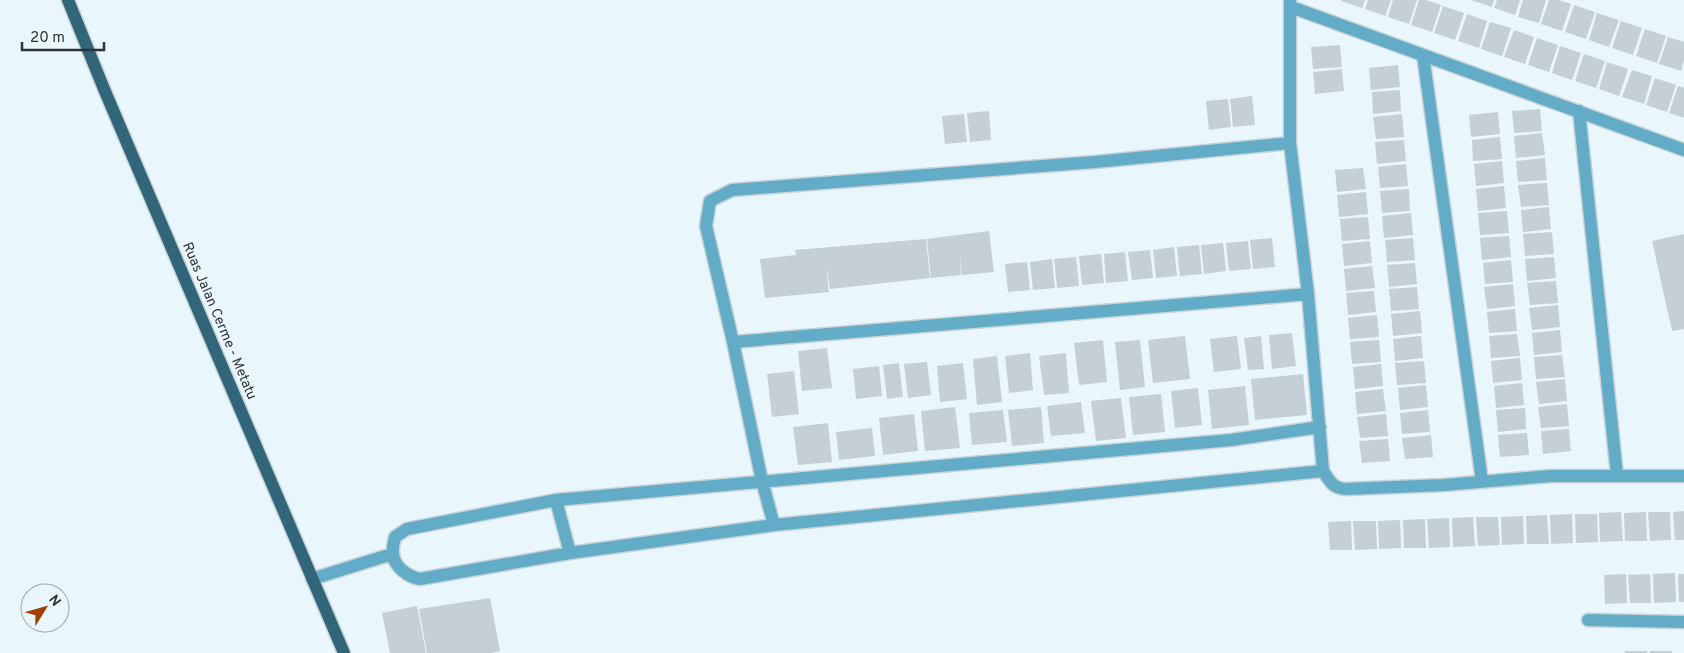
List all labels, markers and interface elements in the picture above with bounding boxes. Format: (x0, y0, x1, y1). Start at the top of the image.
scale bar (22, 20, 105, 52)
text: 20 m (30, 29, 65, 48)
street label: Ruas Jalan Cerme - Metatu (178, 240, 260, 402)
north arrow (20, 583, 70, 633)
text: N (44, 592, 64, 610)

